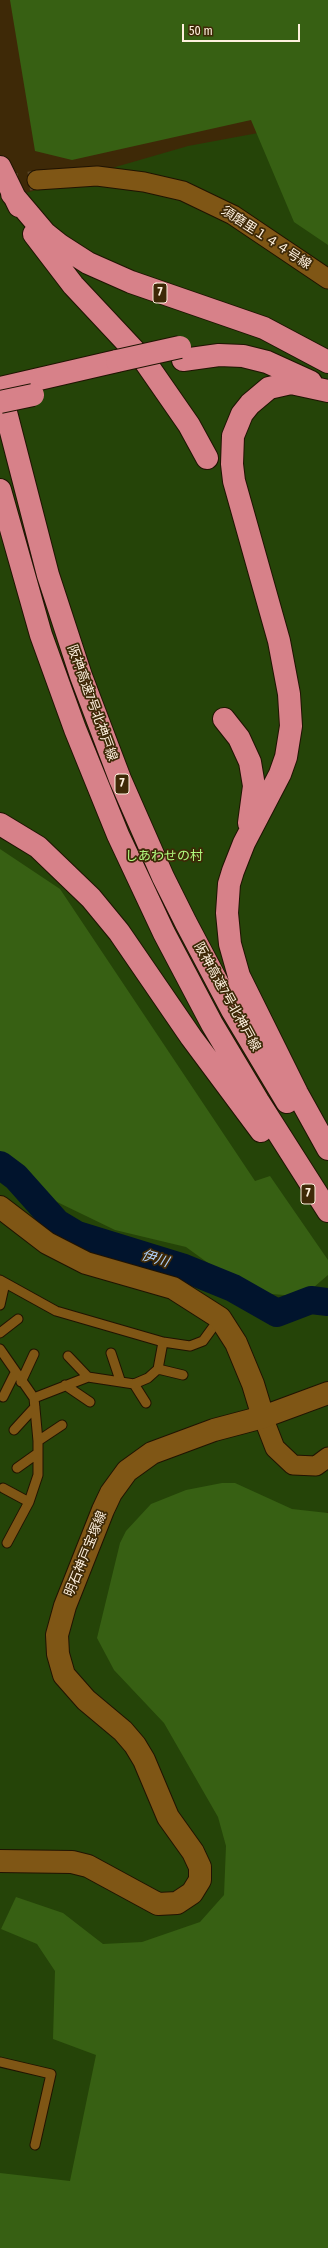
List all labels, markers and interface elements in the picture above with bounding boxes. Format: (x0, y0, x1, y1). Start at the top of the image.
scale bar (184, 16, 302, 42)
text: 50 m (189, 24, 213, 38)
street label: 須磨里１４４号線 (218, 203, 314, 273)
road number: 7 (153, 283, 167, 303)
street label: 阪神高速7号北神戸線 (64, 643, 120, 763)
road number: 7 (115, 774, 129, 794)
park label: しあわせの村 (125, 848, 203, 864)
street label: 阪神高速7号北神戸線 (191, 940, 263, 1054)
road number: 7 (301, 1184, 315, 1204)
water label: 伊川 (139, 1247, 171, 1271)
street label: 明石神戸宝塚線 (62, 1509, 110, 1599)

